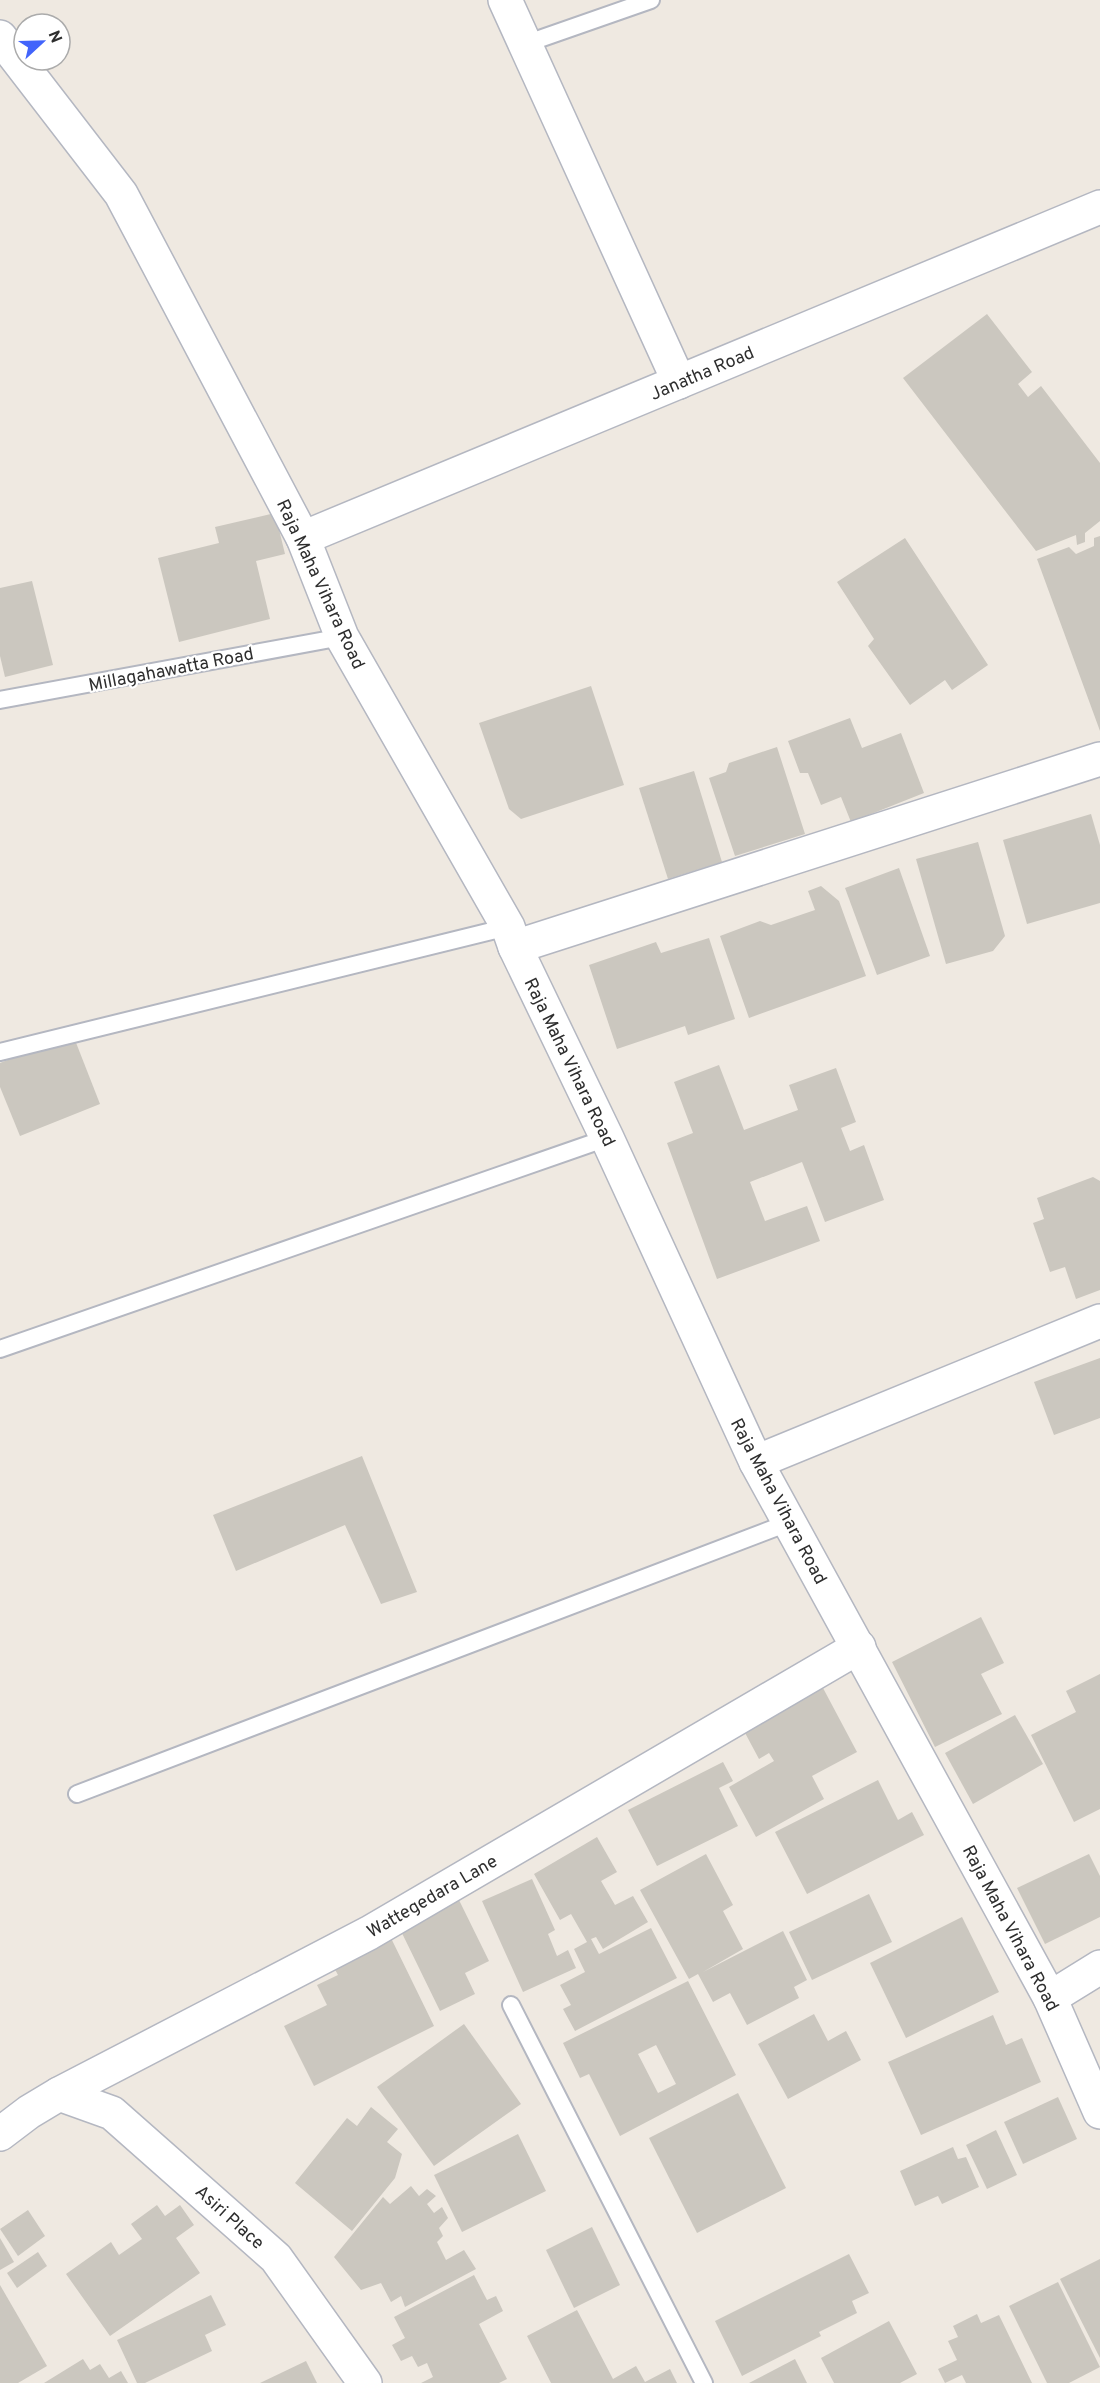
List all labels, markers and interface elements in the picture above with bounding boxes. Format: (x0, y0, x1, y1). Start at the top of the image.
north arrow (12, 12, 72, 72)
text: N (43, 28, 65, 46)
street label: Janatha Road (647, 342, 758, 407)
street label: Raja Maha Vihara Road (270, 496, 369, 673)
street label: Millagahawatta Road (87, 643, 256, 698)
street label: Raja Maha Vihara Road (518, 975, 620, 1151)
street label: Raja Maha Vihara Road (724, 1415, 831, 1589)
street label: Raja Maha Vihara Road (956, 1842, 1063, 2016)
street label: Wattegedara Lane (363, 1851, 502, 1944)
street label: Asiri Place (190, 2181, 268, 2255)

